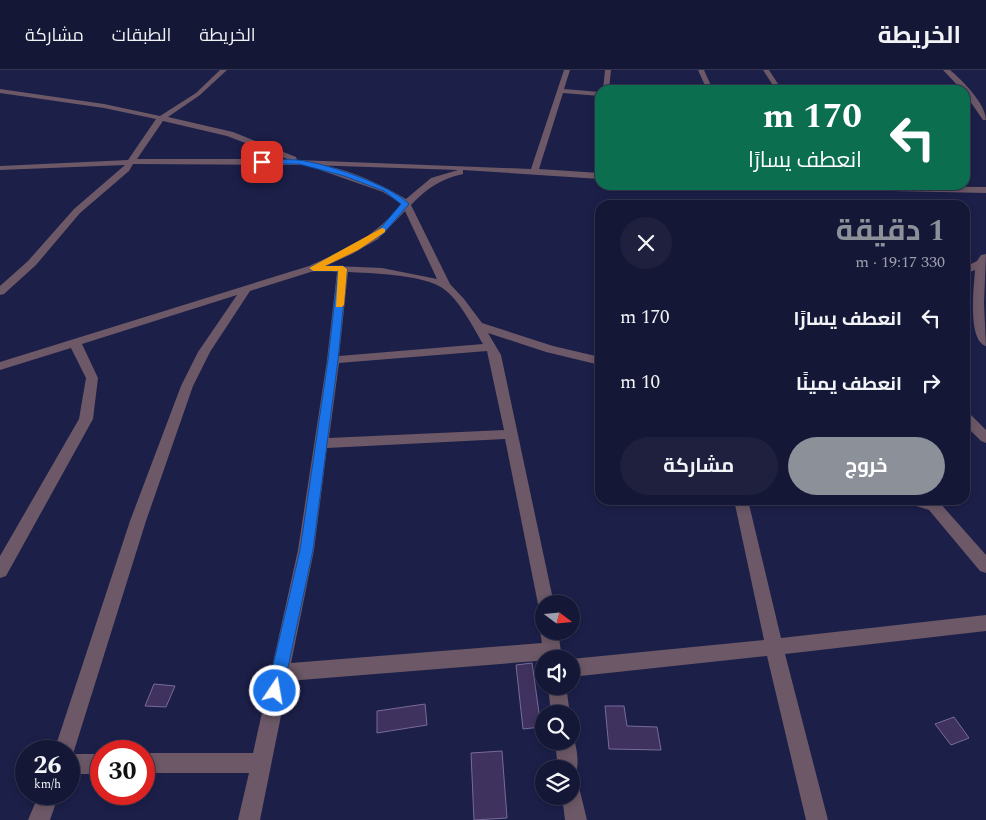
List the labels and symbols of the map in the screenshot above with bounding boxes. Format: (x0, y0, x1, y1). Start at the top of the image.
pin (241, 141, 283, 183)
north arrow (535, 595, 580, 640)
position arrow (248, 664, 300, 716)
speed limit sign: 30 (90, 740, 155, 805)

